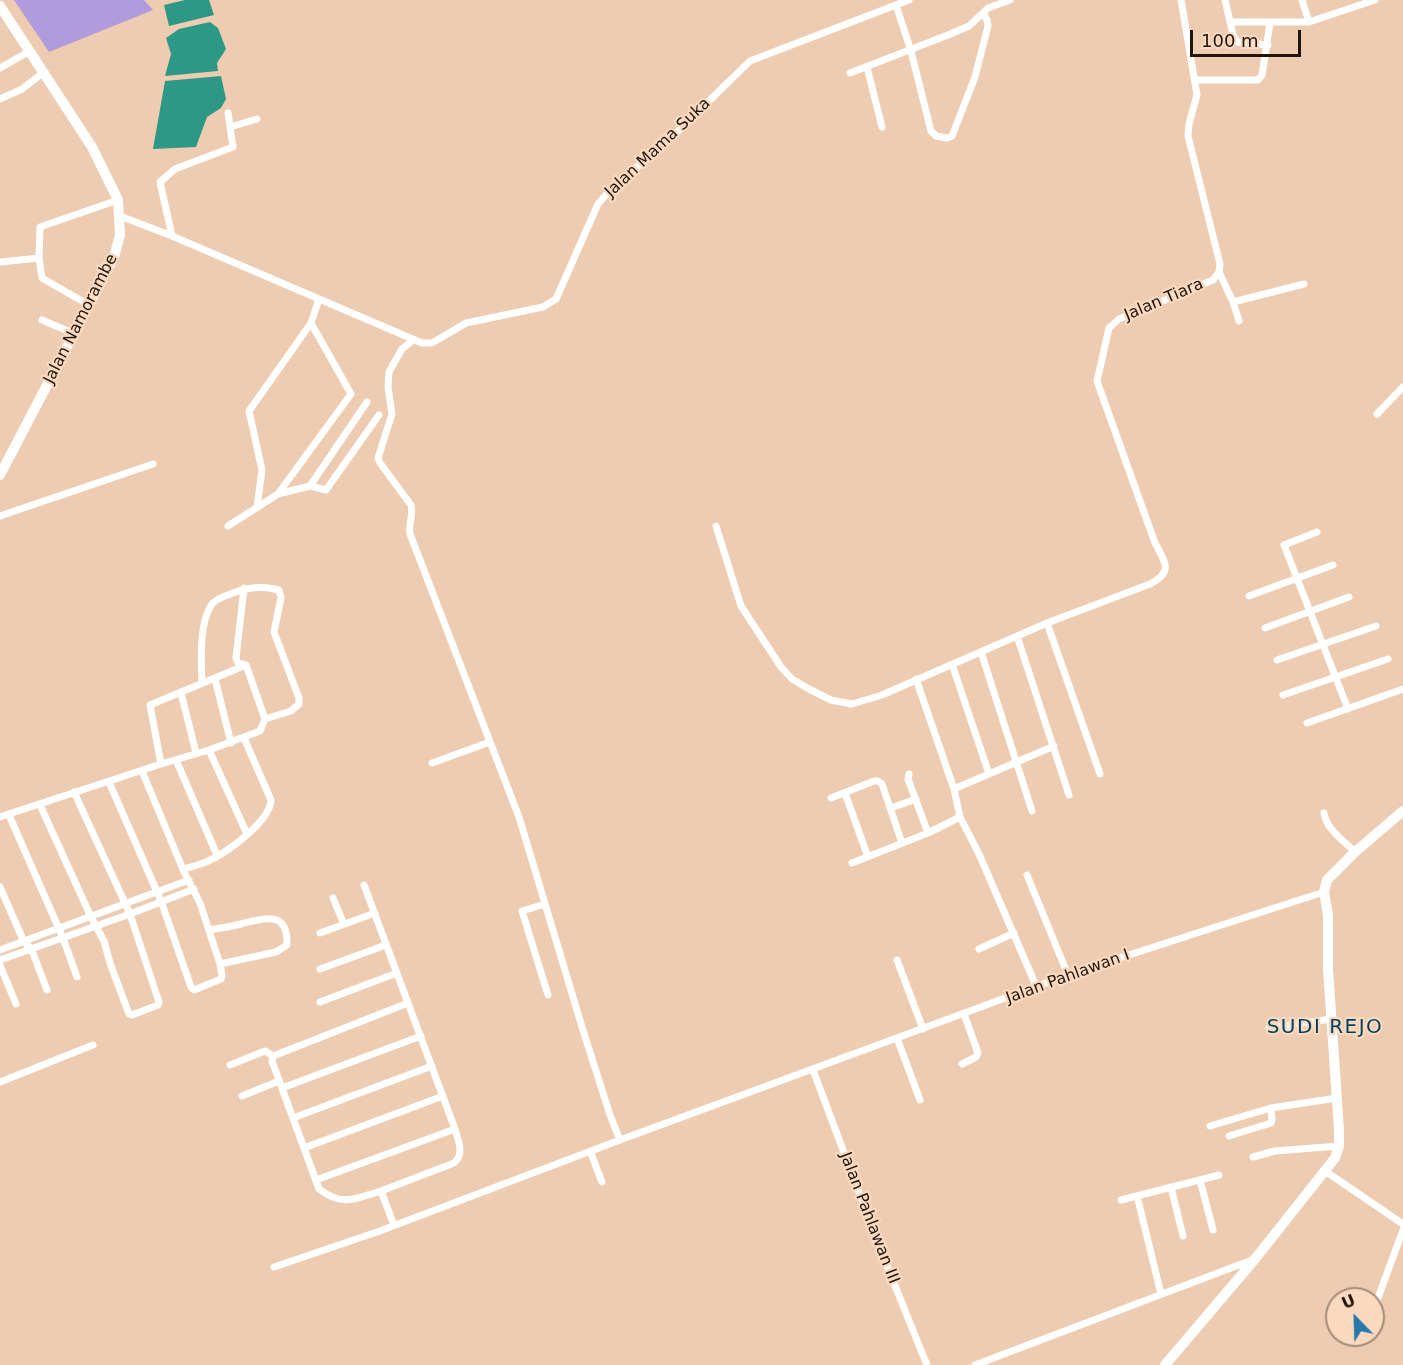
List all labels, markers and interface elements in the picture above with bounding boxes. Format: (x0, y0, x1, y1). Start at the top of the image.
scale bar (1193, 18, 1304, 56)
text: 100 m (1201, 30, 1259, 51)
street label: Jalan Mama Suka (601, 94, 715, 202)
street label: Jalan Namorambe (40, 251, 122, 387)
street label: Jalan Tiara (1122, 275, 1206, 325)
street label: Jalan Pahlawan I (1004, 946, 1132, 1008)
district label: SUDI REJO (1267, 1016, 1383, 1040)
street label: Jalan Pahlawan III (835, 1149, 903, 1287)
north arrow (1325, 1287, 1385, 1347)
text: U (1339, 1291, 1358, 1313)

